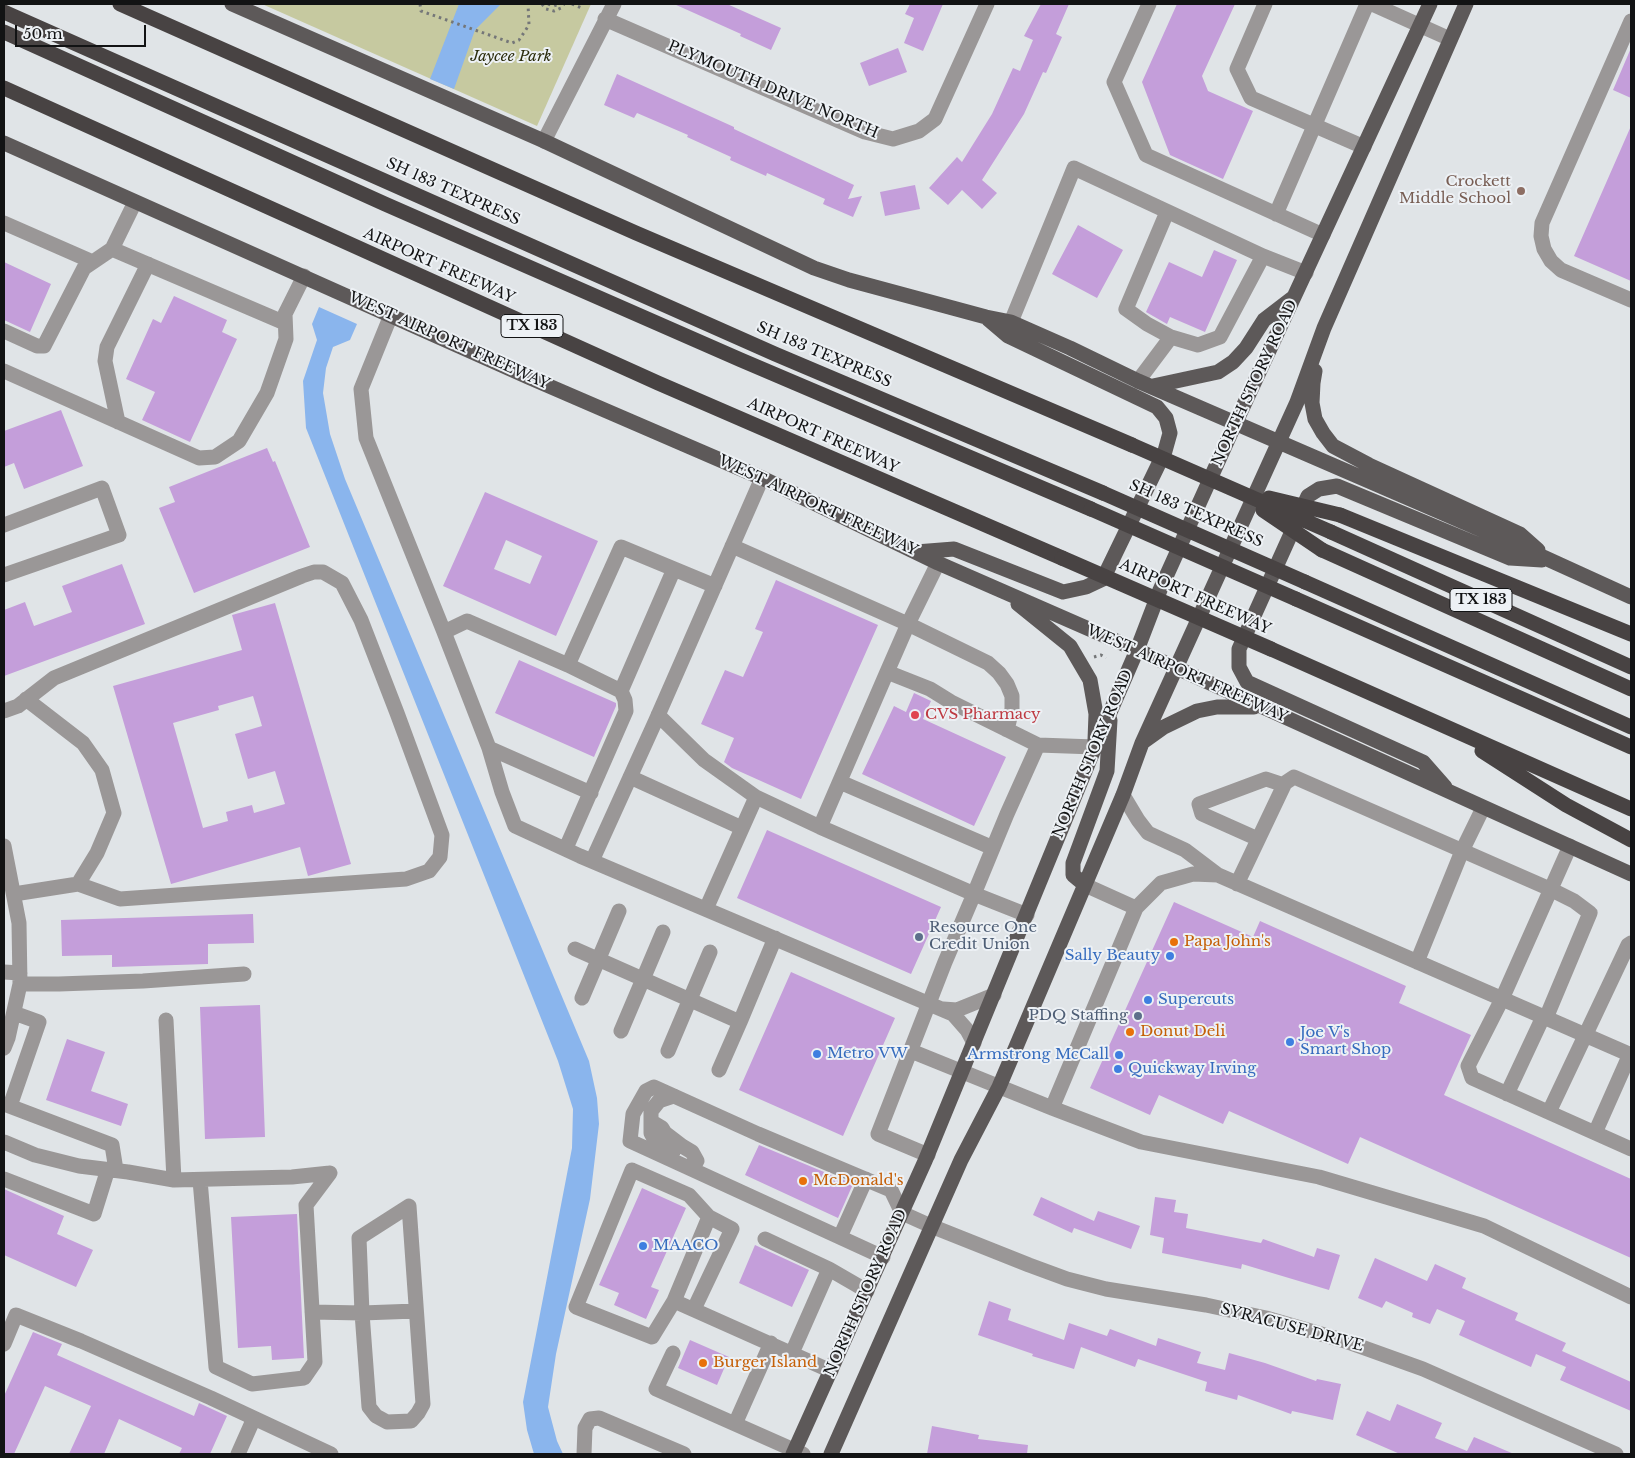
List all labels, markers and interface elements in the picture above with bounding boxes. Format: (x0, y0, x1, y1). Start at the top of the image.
scale bar (18, 15, 149, 47)
text: 50 m (23, 24, 63, 43)
street label: PLYMOUTH DRIVE NORTH (665, 37, 881, 143)
park label: Jaycee Park (471, 48, 551, 66)
street label: SH 183 TEXPRESS (383, 154, 523, 230)
place label: Crockett Middle School (1399, 173, 1511, 208)
marker: Crockett Middle School (1515, 185, 1527, 197)
street label: AIRPORT FREEWAY (361, 225, 517, 307)
street label: WEST AIRPORT FREEWAY (346, 288, 552, 394)
street label: NORTH STORY ROAD (1209, 297, 1301, 469)
road number: TX 183 (501, 314, 563, 338)
street label: SH 183 TEXPRESS (754, 318, 894, 392)
street label: AIRPORT FREEWAY (745, 395, 901, 477)
street label: WEST AIRPORT FREEWAY (715, 452, 921, 560)
street label: SH 183 TEXPRESS (1126, 476, 1266, 552)
street label: AIRPORT FREEWAY (1117, 556, 1273, 638)
road number: TX 183 (1450, 588, 1512, 612)
street label: WEST AIRPORT FREEWAY (1084, 621, 1290, 727)
street label: NORTH STORY ROAD (1049, 667, 1137, 841)
place label: CVS Pharmacy (925, 706, 1041, 724)
marker: CVS Pharmacy (909, 709, 921, 721)
place label: Resource One Credit Union (929, 919, 1037, 954)
marker: Resource One Credit Union (913, 931, 925, 943)
place label: Papa John's (1184, 933, 1271, 951)
marker: Papa John's (1168, 936, 1180, 948)
place label: Sally Beauty (1065, 947, 1160, 965)
marker: Sally Beauty (1164, 950, 1176, 962)
place label: Supercuts (1158, 991, 1234, 1009)
marker: Supercuts (1142, 994, 1154, 1006)
place label: PDQ Staffing (1028, 1007, 1128, 1025)
marker: PDQ Staffing (1132, 1010, 1144, 1022)
place label: Donut Deli (1140, 1023, 1225, 1041)
place label: Joe V's Smart Shop (1300, 1024, 1391, 1059)
marker: Donut Deli (1124, 1026, 1136, 1038)
marker: Joe V's Smart Shop (1284, 1036, 1296, 1048)
place label: Metro VW (827, 1045, 908, 1063)
place label: Armstrong McCall (967, 1046, 1109, 1064)
marker: Metro VW (811, 1048, 823, 1060)
marker: Armstrong McCall (1113, 1049, 1125, 1061)
place label: Quickway Irving (1128, 1060, 1256, 1078)
marker: Quickway Irving (1112, 1063, 1124, 1075)
place label: McDonald's (813, 1172, 904, 1190)
marker: McDonald's (797, 1175, 809, 1187)
street label: NORTH STORY ROAD (821, 1207, 911, 1379)
place label: MAACO (653, 1237, 718, 1255)
marker: MAACO (637, 1240, 649, 1252)
street label: SYRACUSE DRIVE (1219, 1300, 1365, 1356)
place label: Burger Island (713, 1354, 817, 1372)
marker: Burger Island (697, 1357, 709, 1369)

